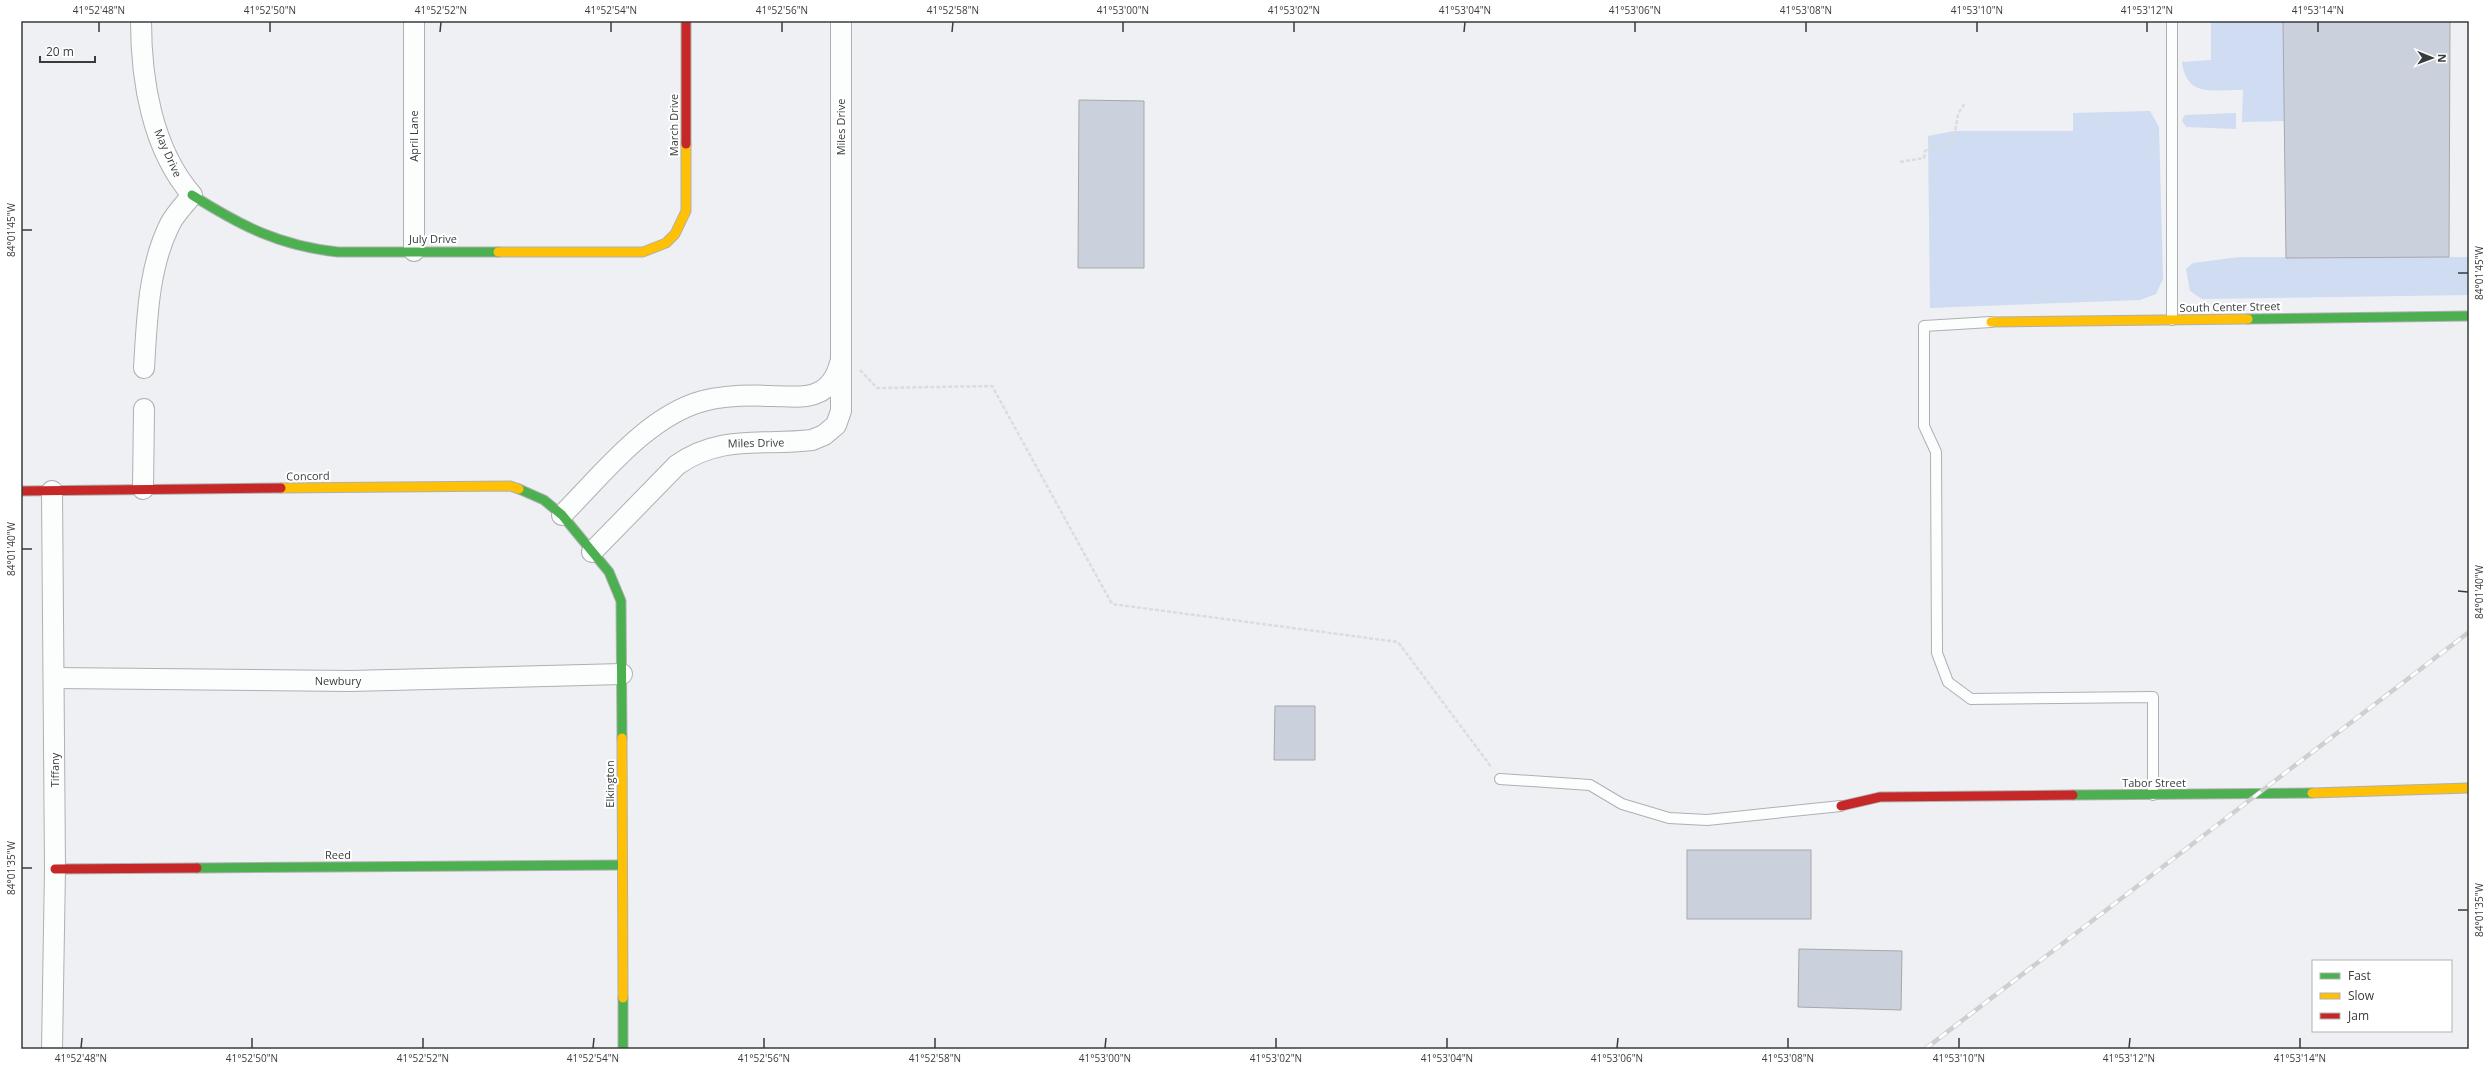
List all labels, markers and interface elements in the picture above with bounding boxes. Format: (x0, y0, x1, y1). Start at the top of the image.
text: 41°52'48"N (73, 3, 125, 17)
text: 41°52'50"N (244, 3, 296, 17)
text: 41°52'52"N (415, 3, 467, 17)
text: 41°52'54"N (585, 3, 637, 17)
text: 41°52'56"N (756, 3, 808, 17)
text: 41°52'58"N (927, 3, 979, 17)
text: 41°53'00"N (1097, 3, 1149, 17)
text: 41°53'02"N (1268, 3, 1320, 17)
text: 41°53'04"N (1439, 3, 1491, 17)
text: 41°53'06"N (1609, 3, 1661, 17)
text: 41°53'08"N (1780, 3, 1832, 17)
text: 41°53'10"N (1951, 3, 2003, 17)
text: 41°53'12"N (2121, 3, 2173, 17)
text: 41°53'14"N (2292, 3, 2344, 17)
scale bar (40, 38, 95, 64)
north arrow (2412, 38, 2452, 78)
text: 20 m (46, 43, 74, 60)
text: N (2435, 54, 2450, 63)
street label: March Drive (666, 94, 681, 156)
street label: Miles Drive (833, 99, 848, 155)
street label: April Lane (406, 110, 421, 162)
street label: May Drive (151, 126, 186, 179)
text: 84°01'45"W (4, 202, 18, 257)
street label: July Drive (408, 231, 457, 246)
text: 84°01'45"W (2472, 245, 2486, 300)
street label: South Center Street (2179, 298, 2281, 315)
street label: Miles Drive (728, 435, 784, 450)
street label: Concord (286, 468, 330, 483)
text: 84°01'40"W (4, 521, 18, 576)
text: 84°01'40"W (2472, 564, 2486, 619)
street label: Newbury (315, 673, 362, 688)
street label: Tiffany (47, 752, 62, 787)
street label: Elkington (602, 760, 617, 808)
street label: Tabor Street (2122, 775, 2186, 790)
text: 84°01'35"W (4, 840, 18, 895)
street label: Reed (325, 847, 351, 862)
text: 84°01'35"W (2472, 882, 2486, 937)
legend (2312, 960, 2452, 1032)
text: Fast (2348, 967, 2371, 984)
text: Slow (2348, 987, 2375, 1004)
text: Jam (2347, 1007, 2369, 1024)
text: 41°52'48"N (55, 1051, 107, 1065)
text: 41°52'50"N (226, 1051, 278, 1065)
text: 41°52'52"N (397, 1051, 449, 1065)
text: 41°52'54"N (567, 1051, 619, 1065)
text: 41°52'56"N (738, 1051, 790, 1065)
text: 41°52'58"N (909, 1051, 961, 1065)
text: 41°53'00"N (1079, 1051, 1131, 1065)
text: 41°53'02"N (1250, 1051, 1302, 1065)
text: 41°53'04"N (1421, 1051, 1473, 1065)
text: 41°53'06"N (1591, 1051, 1643, 1065)
text: 41°53'08"N (1762, 1051, 1814, 1065)
text: 41°53'10"N (1933, 1051, 1985, 1065)
text: 41°53'12"N (2103, 1051, 2155, 1065)
text: 41°53'14"N (2274, 1051, 2326, 1065)

